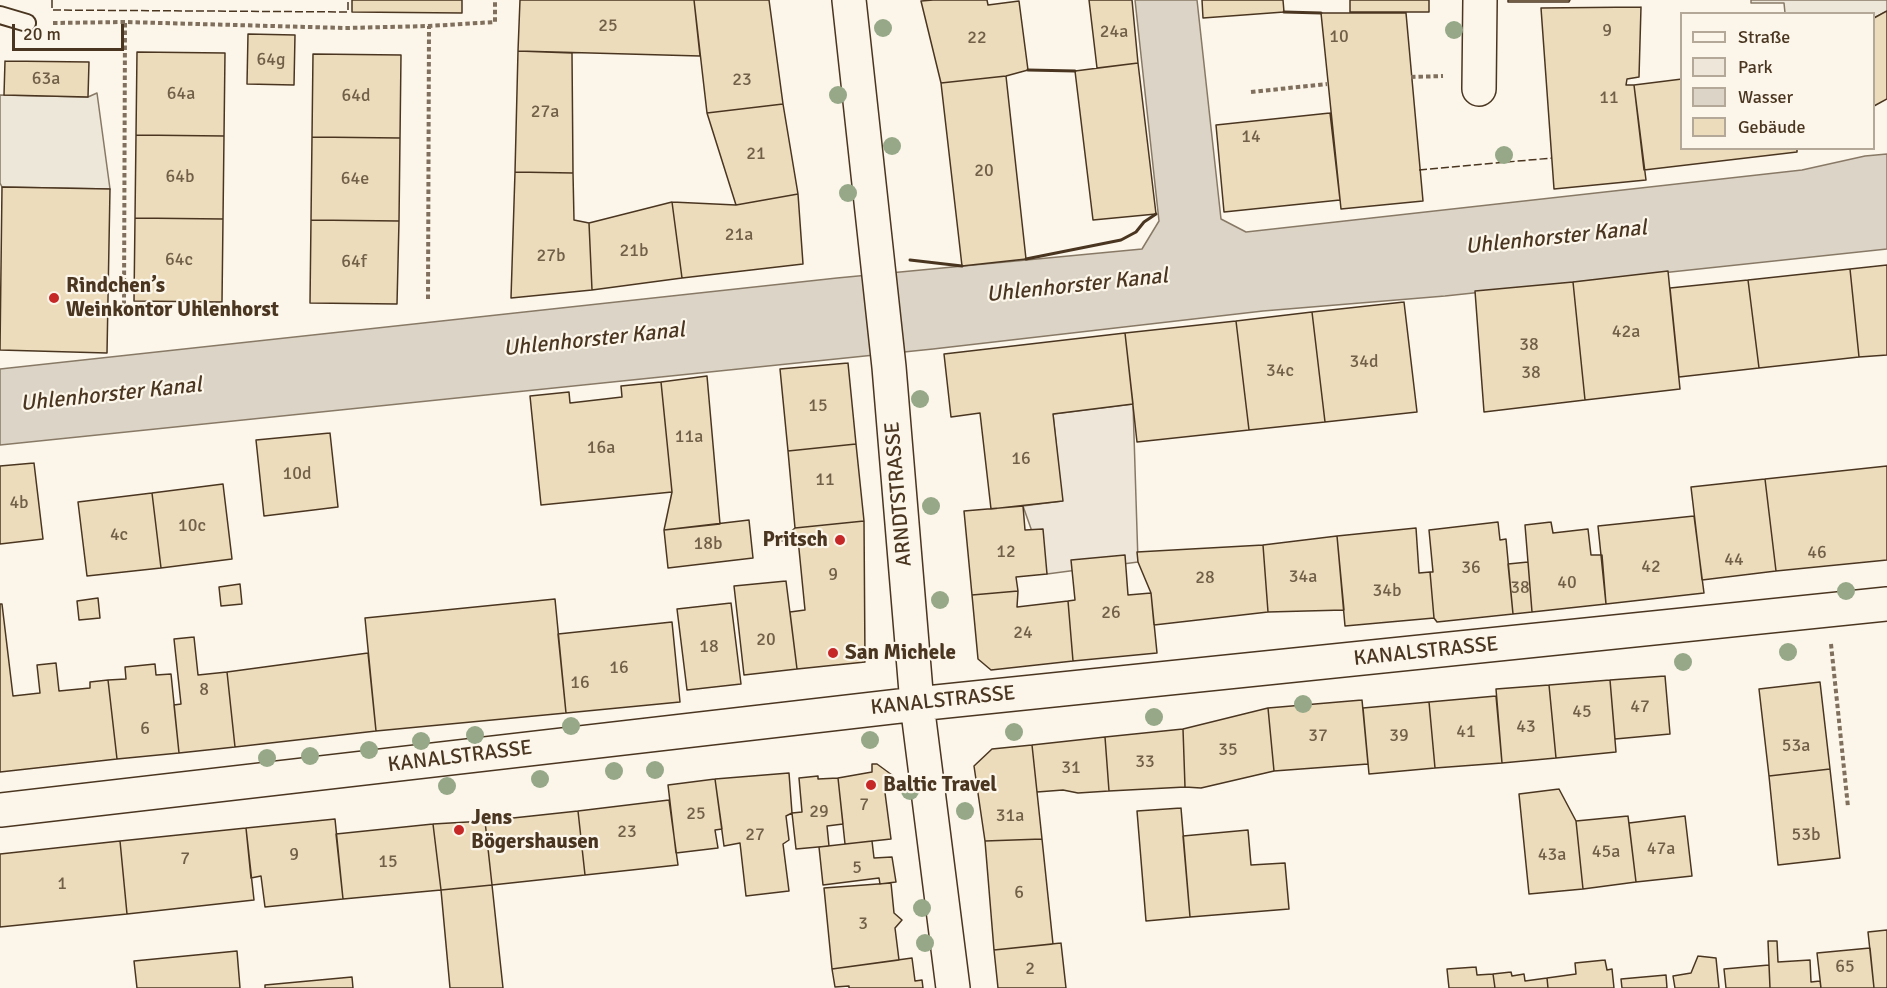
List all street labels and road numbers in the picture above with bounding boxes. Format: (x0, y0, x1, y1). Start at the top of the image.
street label: ARNDTSTRASSE (880, 420, 918, 568)
street label: KANALSTRASSE (1352, 632, 1500, 672)
street label: KANALSTRASSE (869, 681, 1017, 721)
street label: KANALSTRASSE (386, 736, 534, 778)

